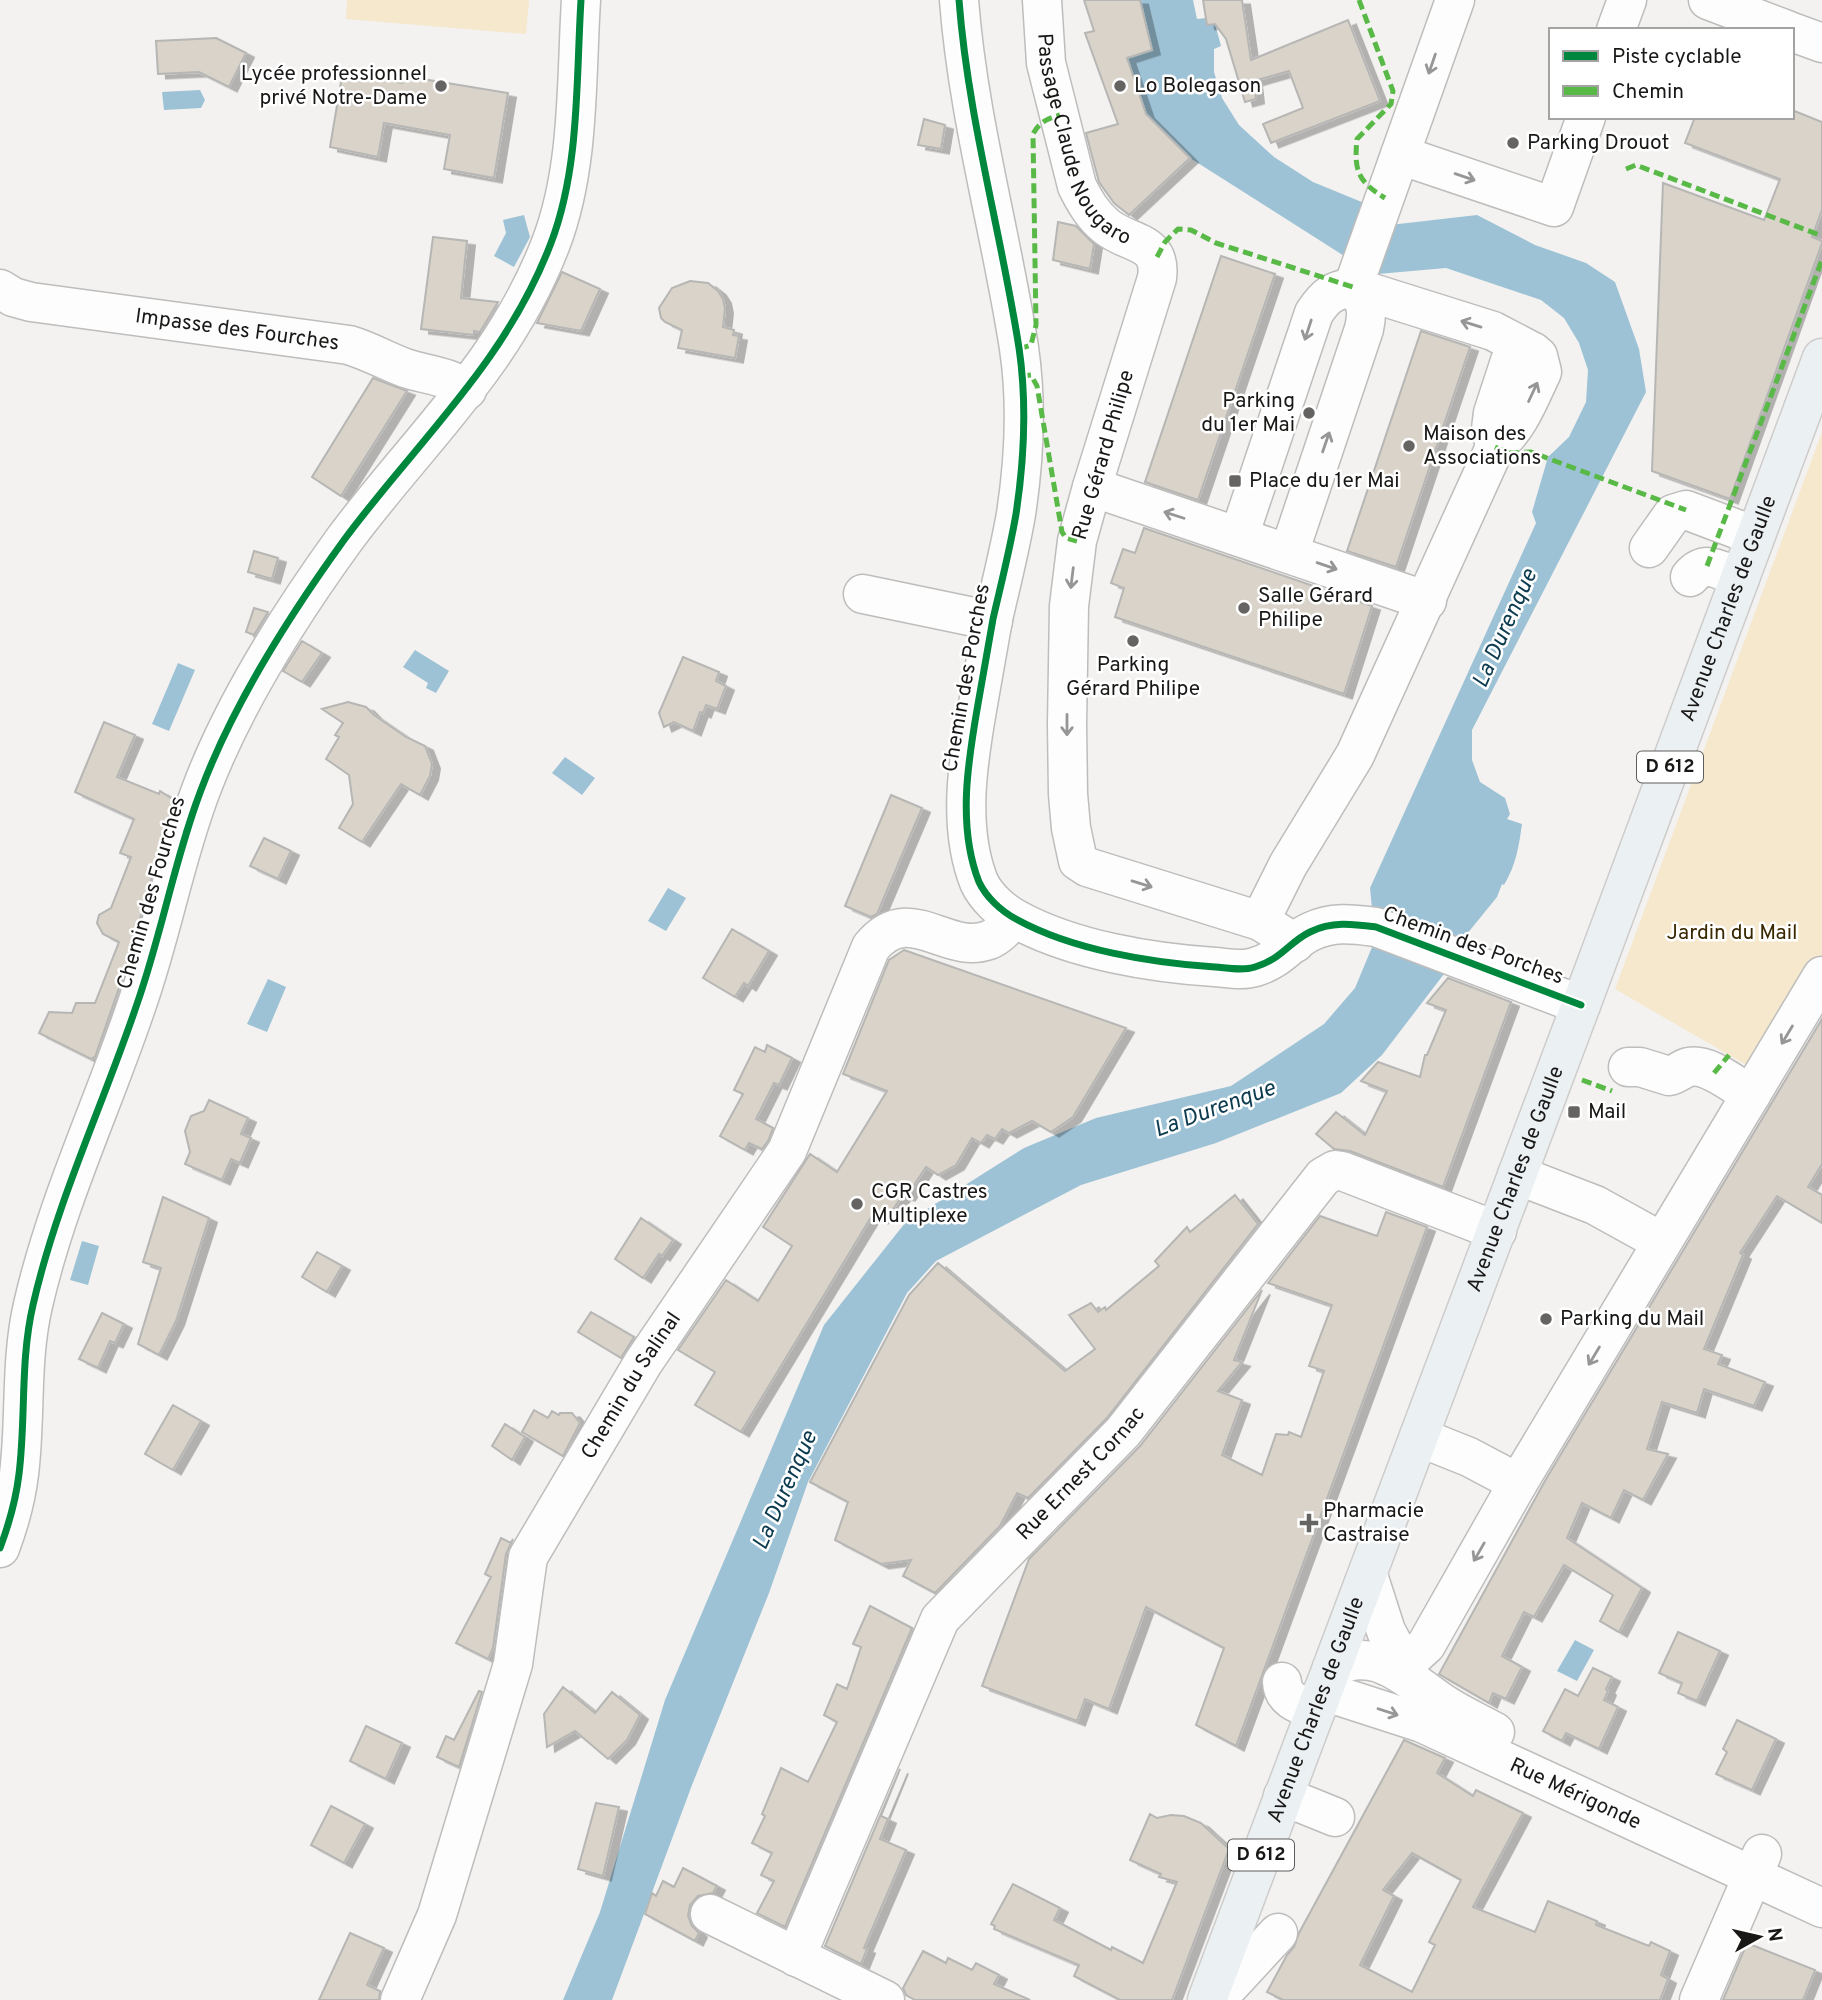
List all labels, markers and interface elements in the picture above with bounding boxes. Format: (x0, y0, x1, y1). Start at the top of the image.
legend (1549, 28, 1794, 119)
street label: Passage Claude Nougaro (1031, 32, 1135, 251)
text: Piste cyclable (1612, 44, 1742, 71)
one-way arrow (1425, 53, 1437, 75)
place label: Lycée professionnel privé Notre-Dame (241, 61, 427, 112)
place label: Lo Bolegason (1134, 73, 1261, 100)
marker: Lycée professionnel privé Notre-Dame (433, 78, 449, 94)
marker: Lo Bolegason (1112, 78, 1128, 94)
text: Chemin (1612, 79, 1684, 106)
place label: Parking Drouot (1527, 130, 1670, 157)
marker: Parking Drouot (1505, 135, 1521, 151)
one-way arrow (1453, 172, 1475, 184)
street label: Impasse des Fourches (133, 303, 341, 357)
one-way arrow (1460, 317, 1482, 329)
one-way arrow (1301, 319, 1314, 341)
street label: Rue Gérard Philipe (1067, 367, 1141, 543)
one-way arrow (1526, 382, 1540, 403)
place label: Parking du 1er Mai (1201, 388, 1295, 439)
marker: Parking du 1er Mai (1301, 405, 1317, 421)
place label: Maison des Associations (1423, 421, 1541, 472)
one-way arrow (1320, 431, 1333, 453)
marker: Maison des Associations (1401, 438, 1417, 454)
place label: Place du 1er Mai (1249, 468, 1400, 495)
marker: Place du 1er Mai (1227, 473, 1243, 489)
street label: Avenue Charles de Gaulle (1674, 492, 1783, 725)
one-way arrow (1164, 507, 1186, 520)
one-way arrow (1315, 561, 1337, 573)
water label: La Durenque (1467, 564, 1546, 693)
one-way arrow (1066, 566, 1079, 589)
street label: Chemin des Porches (937, 582, 997, 774)
place label: Salle Gérard Philipe (1258, 583, 1373, 634)
marker: Salle Gérard Philipe (1236, 600, 1252, 616)
marker: Parking Gérard Philipe (1125, 633, 1141, 649)
place label: Parking Gérard Philipe (1066, 652, 1200, 703)
one-way arrow (1060, 714, 1074, 737)
road number: D 612 (1637, 752, 1703, 782)
street label: Chemin des Fourches (111, 793, 193, 993)
one-way arrow (1130, 879, 1152, 891)
street label: Chemin des Porches (1379, 901, 1567, 991)
park label: Jardin du Mail (1666, 920, 1798, 947)
one-way arrow (1780, 1024, 1794, 1044)
street label: Avenue Charles de Gaulle (1461, 1062, 1570, 1296)
water label: La Durenque (1150, 1074, 1281, 1145)
place label: Mail (1588, 1099, 1626, 1126)
marker: Mail (1566, 1104, 1582, 1120)
place label: CGR Castres Multiplexe (871, 1179, 988, 1230)
marker: CGR Castres Multiplexe (849, 1196, 865, 1212)
place label: Parking du Mail (1560, 1306, 1704, 1333)
street label: Chemin du Salinal (575, 1307, 687, 1464)
marker: Parking du Mail (1538, 1311, 1554, 1327)
one-way arrow (1586, 1345, 1600, 1365)
street label: Rue Ernest Cornac (1011, 1401, 1151, 1546)
water label: La Durenque (747, 1426, 826, 1555)
place label: Pharmacie Castraise (1323, 1498, 1424, 1549)
marker: Pharmacie Castraise (1301, 1515, 1317, 1531)
one-way arrow (1472, 1542, 1486, 1562)
street label: Avenue Charles de Gaulle (1261, 1593, 1371, 1827)
one-way arrow (1376, 1707, 1398, 1719)
street label: Rue Mérigonde (1505, 1752, 1645, 1836)
road number: D 612 (1228, 1840, 1294, 1870)
north arrow (1724, 1902, 1794, 1972)
text: N (1761, 1926, 1787, 1943)

